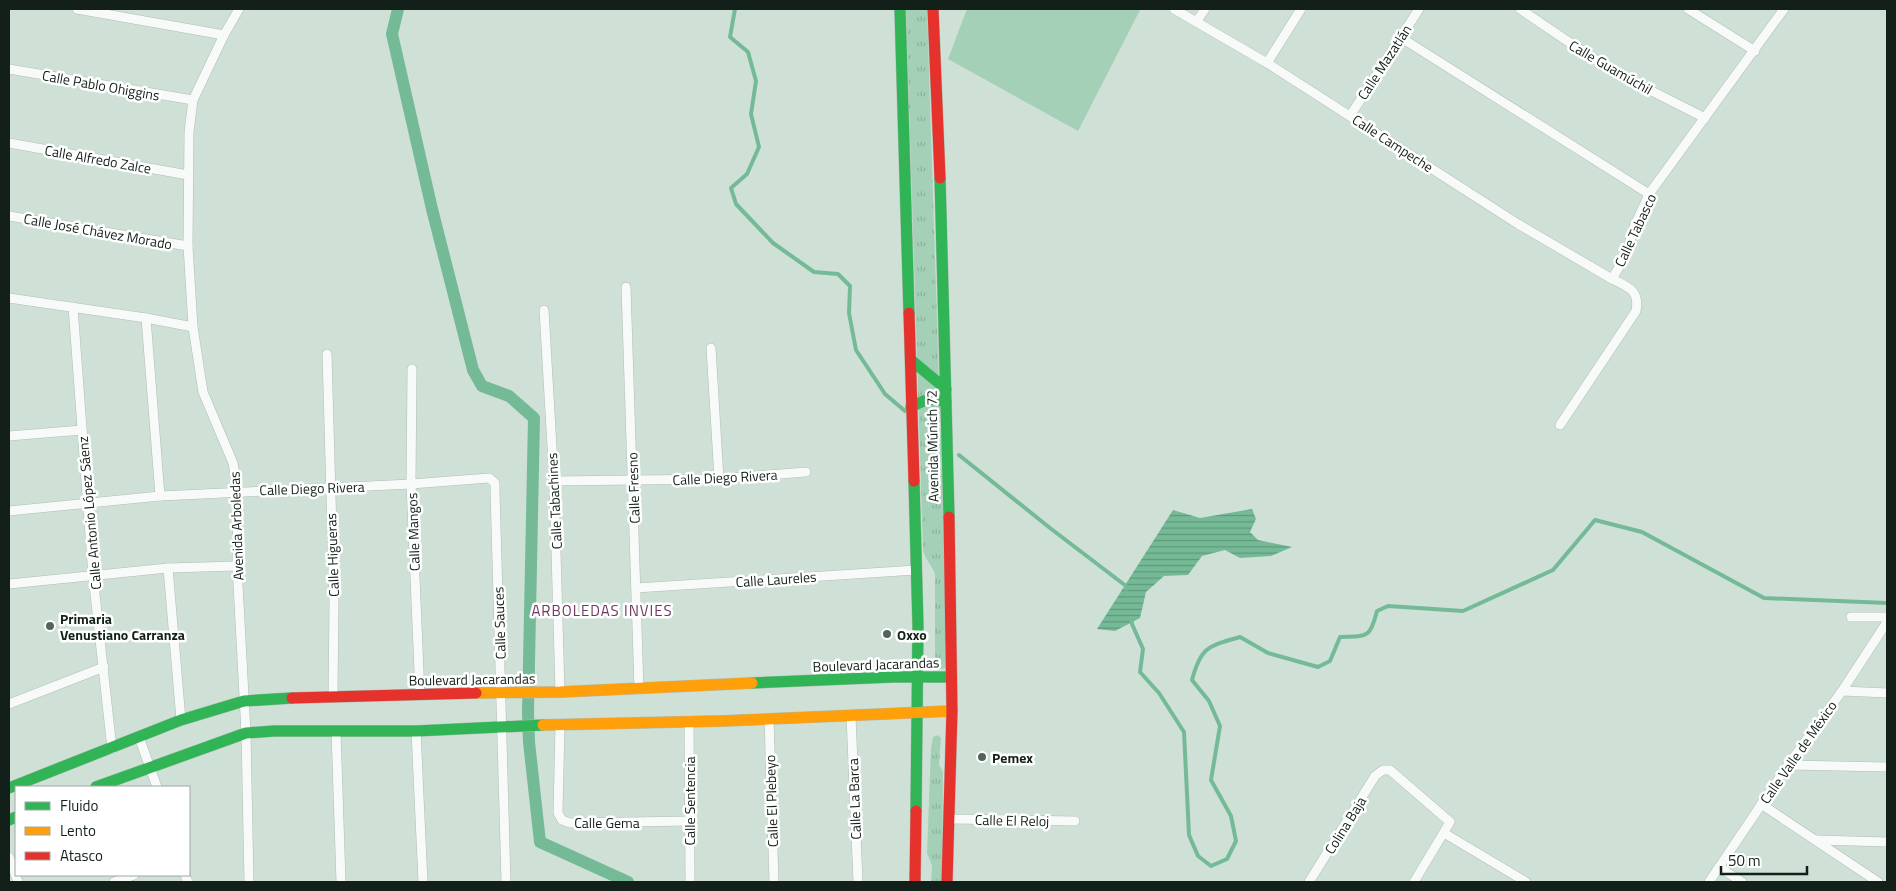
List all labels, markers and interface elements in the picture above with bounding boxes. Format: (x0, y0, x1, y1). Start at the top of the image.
street label: Calle Mazatlán (1352, 20, 1416, 104)
street label: Calle Guamúchil (1565, 35, 1657, 99)
street label: Calle Pablo Ohiggins (41, 64, 161, 106)
street label: Calle Campeche (1348, 109, 1438, 177)
street label: Calle Alfredo Zalce (43, 139, 153, 179)
street label: Calle Tabasco (1609, 190, 1661, 270)
street label: Calle José Chávez Morado (22, 208, 174, 254)
street label: Avenida Múnich 72 (921, 390, 943, 502)
street label: Calle Antonio López Sáenz (72, 435, 106, 591)
street label: Calle Tabachines (541, 452, 567, 550)
street label: Calle Fresno (621, 452, 645, 524)
street label: Calle Diego Rivera (672, 464, 778, 490)
street label: Avenida Arboledas (224, 471, 248, 581)
street label: Calle Diego Rivera (259, 476, 365, 500)
street label: Calle Mangos (401, 492, 425, 572)
street label: Calle Higueras (320, 513, 344, 597)
street label: Calle Laureles (735, 566, 817, 592)
street label: Calle Sauces (487, 586, 511, 660)
district label: ARBOLEDAS INVIES (531, 599, 673, 622)
place label: Primaria Venustiano Carranza (60, 608, 185, 645)
marker: Primaria Venustiano Carranza (44, 620, 56, 632)
place label: Oxxo (897, 624, 927, 645)
marker: Oxxo (881, 628, 893, 640)
street label: Boulevard Jacarandas (812, 651, 940, 677)
street label: Boulevard Jacarandas (408, 667, 536, 691)
street label: Calle Valle de México (1754, 696, 1842, 808)
place label: Pemex (992, 747, 1033, 768)
marker: Pemex (976, 751, 988, 763)
street label: Calle El Plebeyo (759, 755, 783, 847)
street label: Calle Sentencia (679, 756, 700, 846)
street label: Calle La Barca (842, 758, 866, 840)
legend (15, 786, 190, 876)
street label: Colina Baja (1319, 792, 1371, 858)
text: Fluido (60, 794, 99, 817)
street label: Calle El Reloj (975, 809, 1049, 831)
street label: Calle Gema (574, 812, 640, 833)
text: Lento (60, 819, 96, 842)
text: Atasco (60, 844, 103, 867)
scale bar (1721, 844, 1807, 876)
text: 50 m (1728, 849, 1761, 872)

